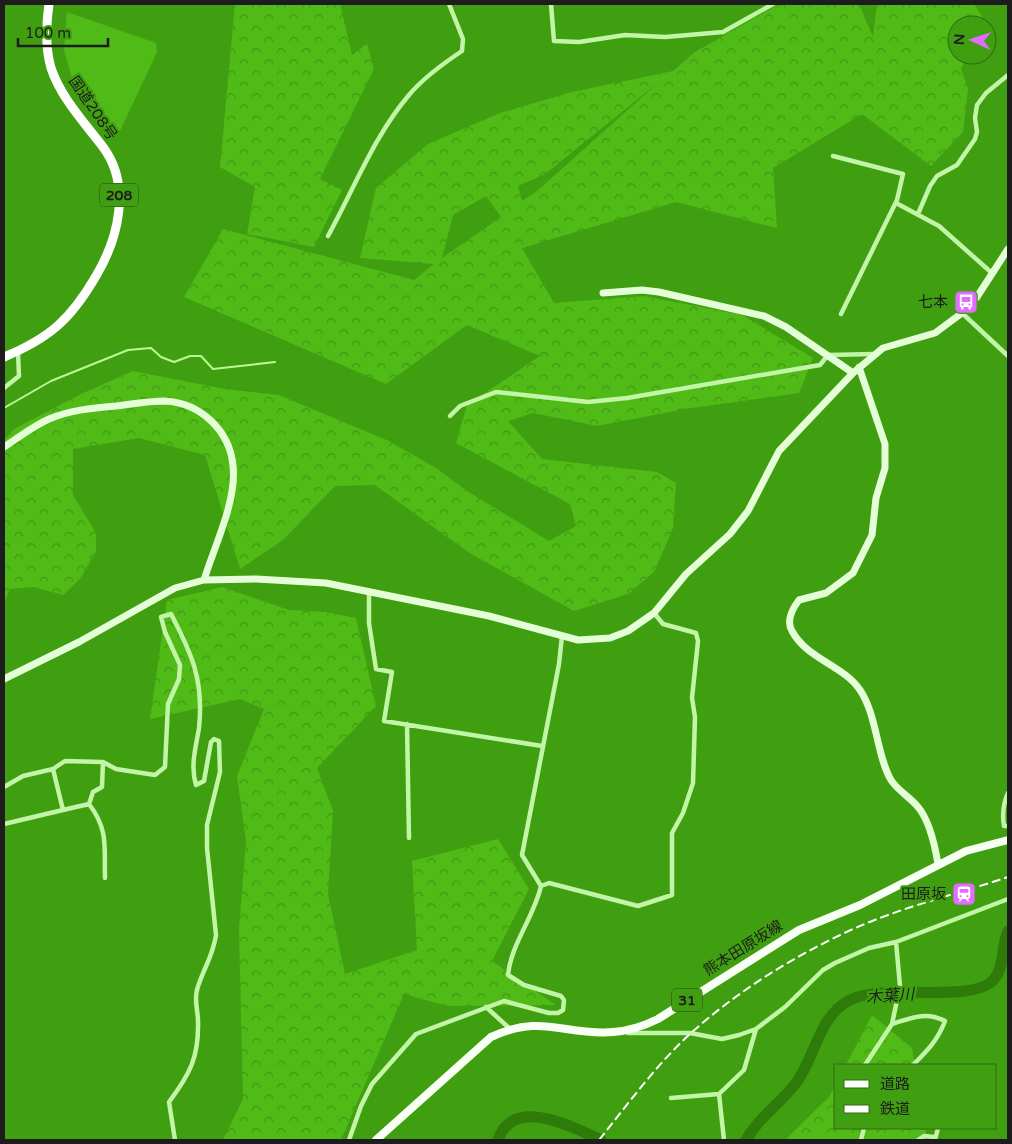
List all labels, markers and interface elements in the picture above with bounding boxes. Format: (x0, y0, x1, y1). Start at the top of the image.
scale bar (18, 15, 108, 47)
north arrow (947, 15, 997, 65)
text: 100 m (25, 24, 71, 42)
text: N (951, 33, 968, 45)
street label: 国道208号 (65, 73, 121, 143)
road number: 208 (100, 184, 138, 206)
bus stop icon: 七本 (953, 289, 979, 315)
place label: 七本 (918, 293, 948, 311)
station icon: 田原坂 (951, 881, 977, 907)
place label: 田原坂 (901, 885, 946, 903)
street label: 熊本田原坂線 (700, 917, 786, 979)
water label: 木葉川 (865, 984, 917, 1008)
road number: 31 (672, 988, 702, 1012)
legend (834, 1064, 997, 1129)
text: 道路 (880, 1075, 910, 1093)
text: 鉄道 (880, 1100, 910, 1118)

